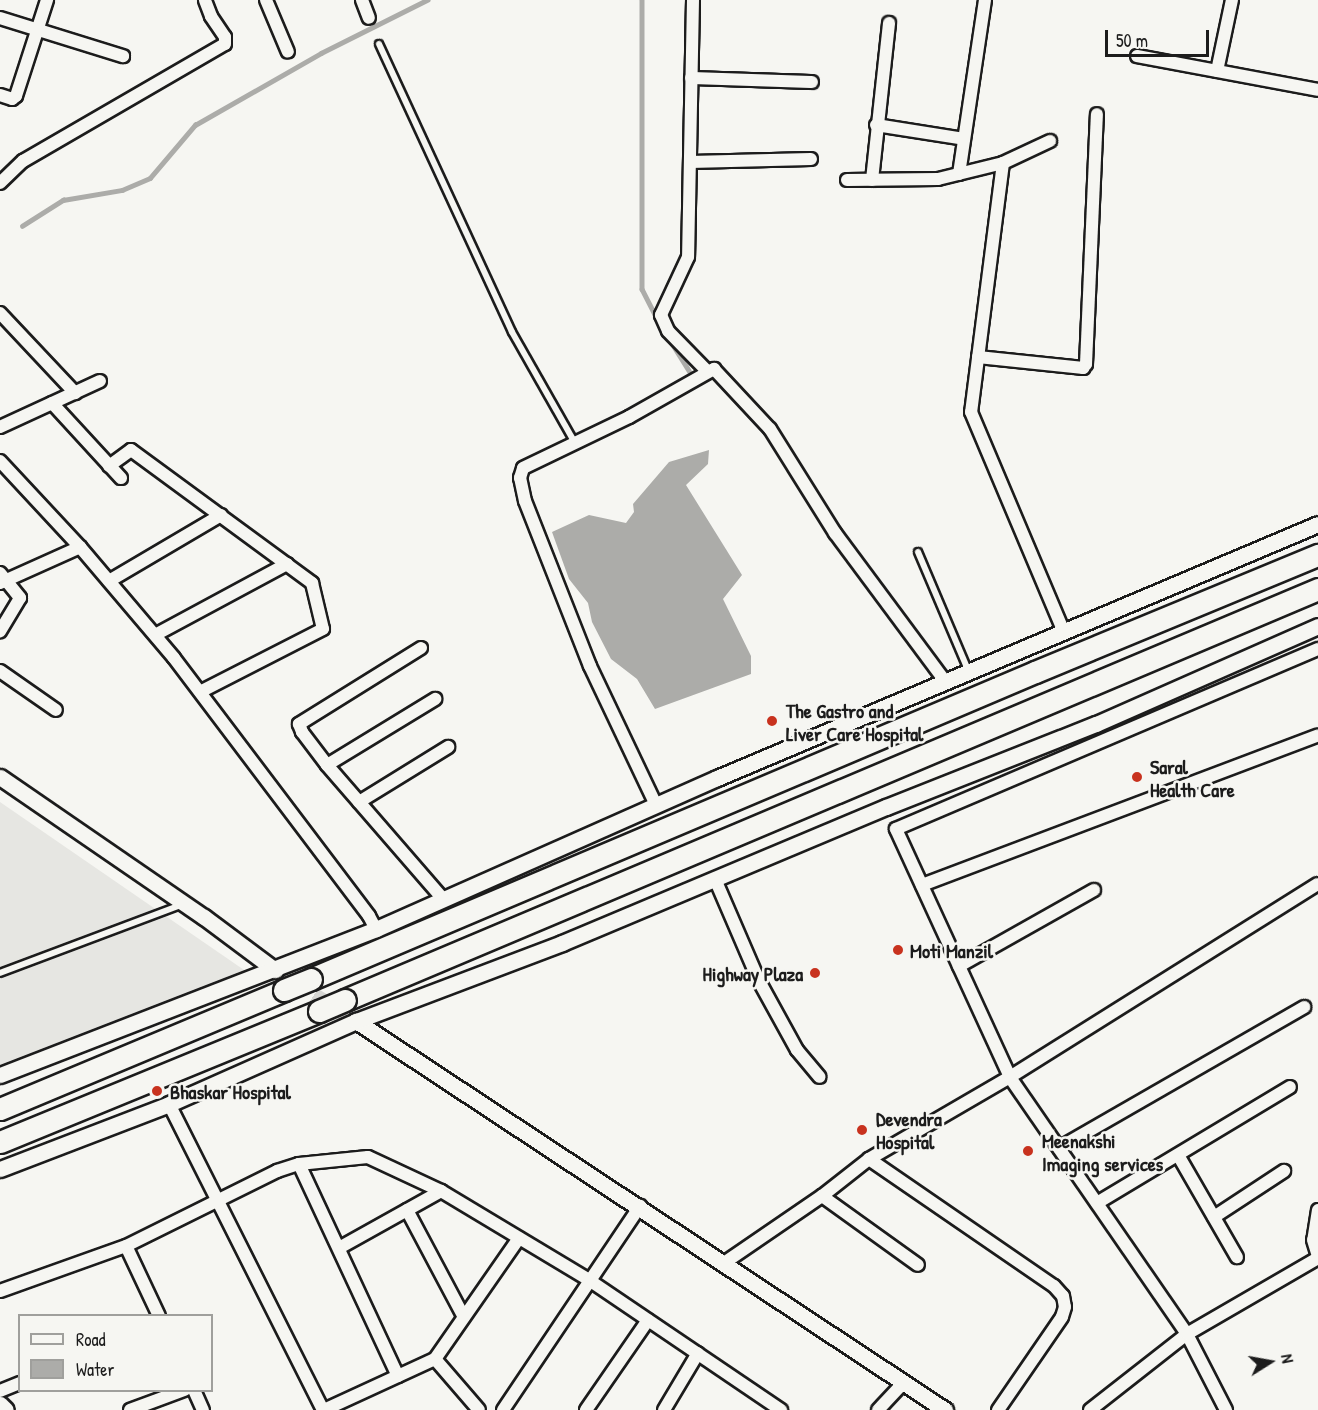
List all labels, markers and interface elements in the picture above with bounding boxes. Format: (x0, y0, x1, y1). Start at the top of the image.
scale bar (1108, 18, 1212, 56)
text: 50 m (1116, 28, 1148, 53)
place label: The Gastro and Liver Care Hospital (786, 698, 923, 745)
marker: The Gastro and Liver Care Hospital (763, 712, 781, 730)
place label: Saral Health Care (1150, 754, 1235, 801)
marker: Saral Health Care (1128, 768, 1146, 786)
place label: Moti Manzil (910, 938, 993, 962)
marker: Moti Manzil (891, 943, 905, 957)
place label: Highway Plaza (703, 961, 803, 985)
marker: Highway Plaza (808, 966, 822, 980)
place label: Bhaskar Hospital (170, 1079, 291, 1103)
marker: Bhaskar Hospital (148, 1082, 166, 1100)
place label: Devendra Hospital (876, 1106, 942, 1153)
marker: Devendra Hospital (853, 1121, 871, 1139)
place label: Meenakshi Imaging services (1042, 1128, 1163, 1175)
marker: Meenakshi Imaging services (1019, 1142, 1037, 1160)
legend (18, 1314, 213, 1392)
text: Road (76, 1327, 106, 1352)
north arrow (1240, 1332, 1300, 1392)
text: N (1276, 1352, 1299, 1365)
text: Water (76, 1357, 114, 1382)

